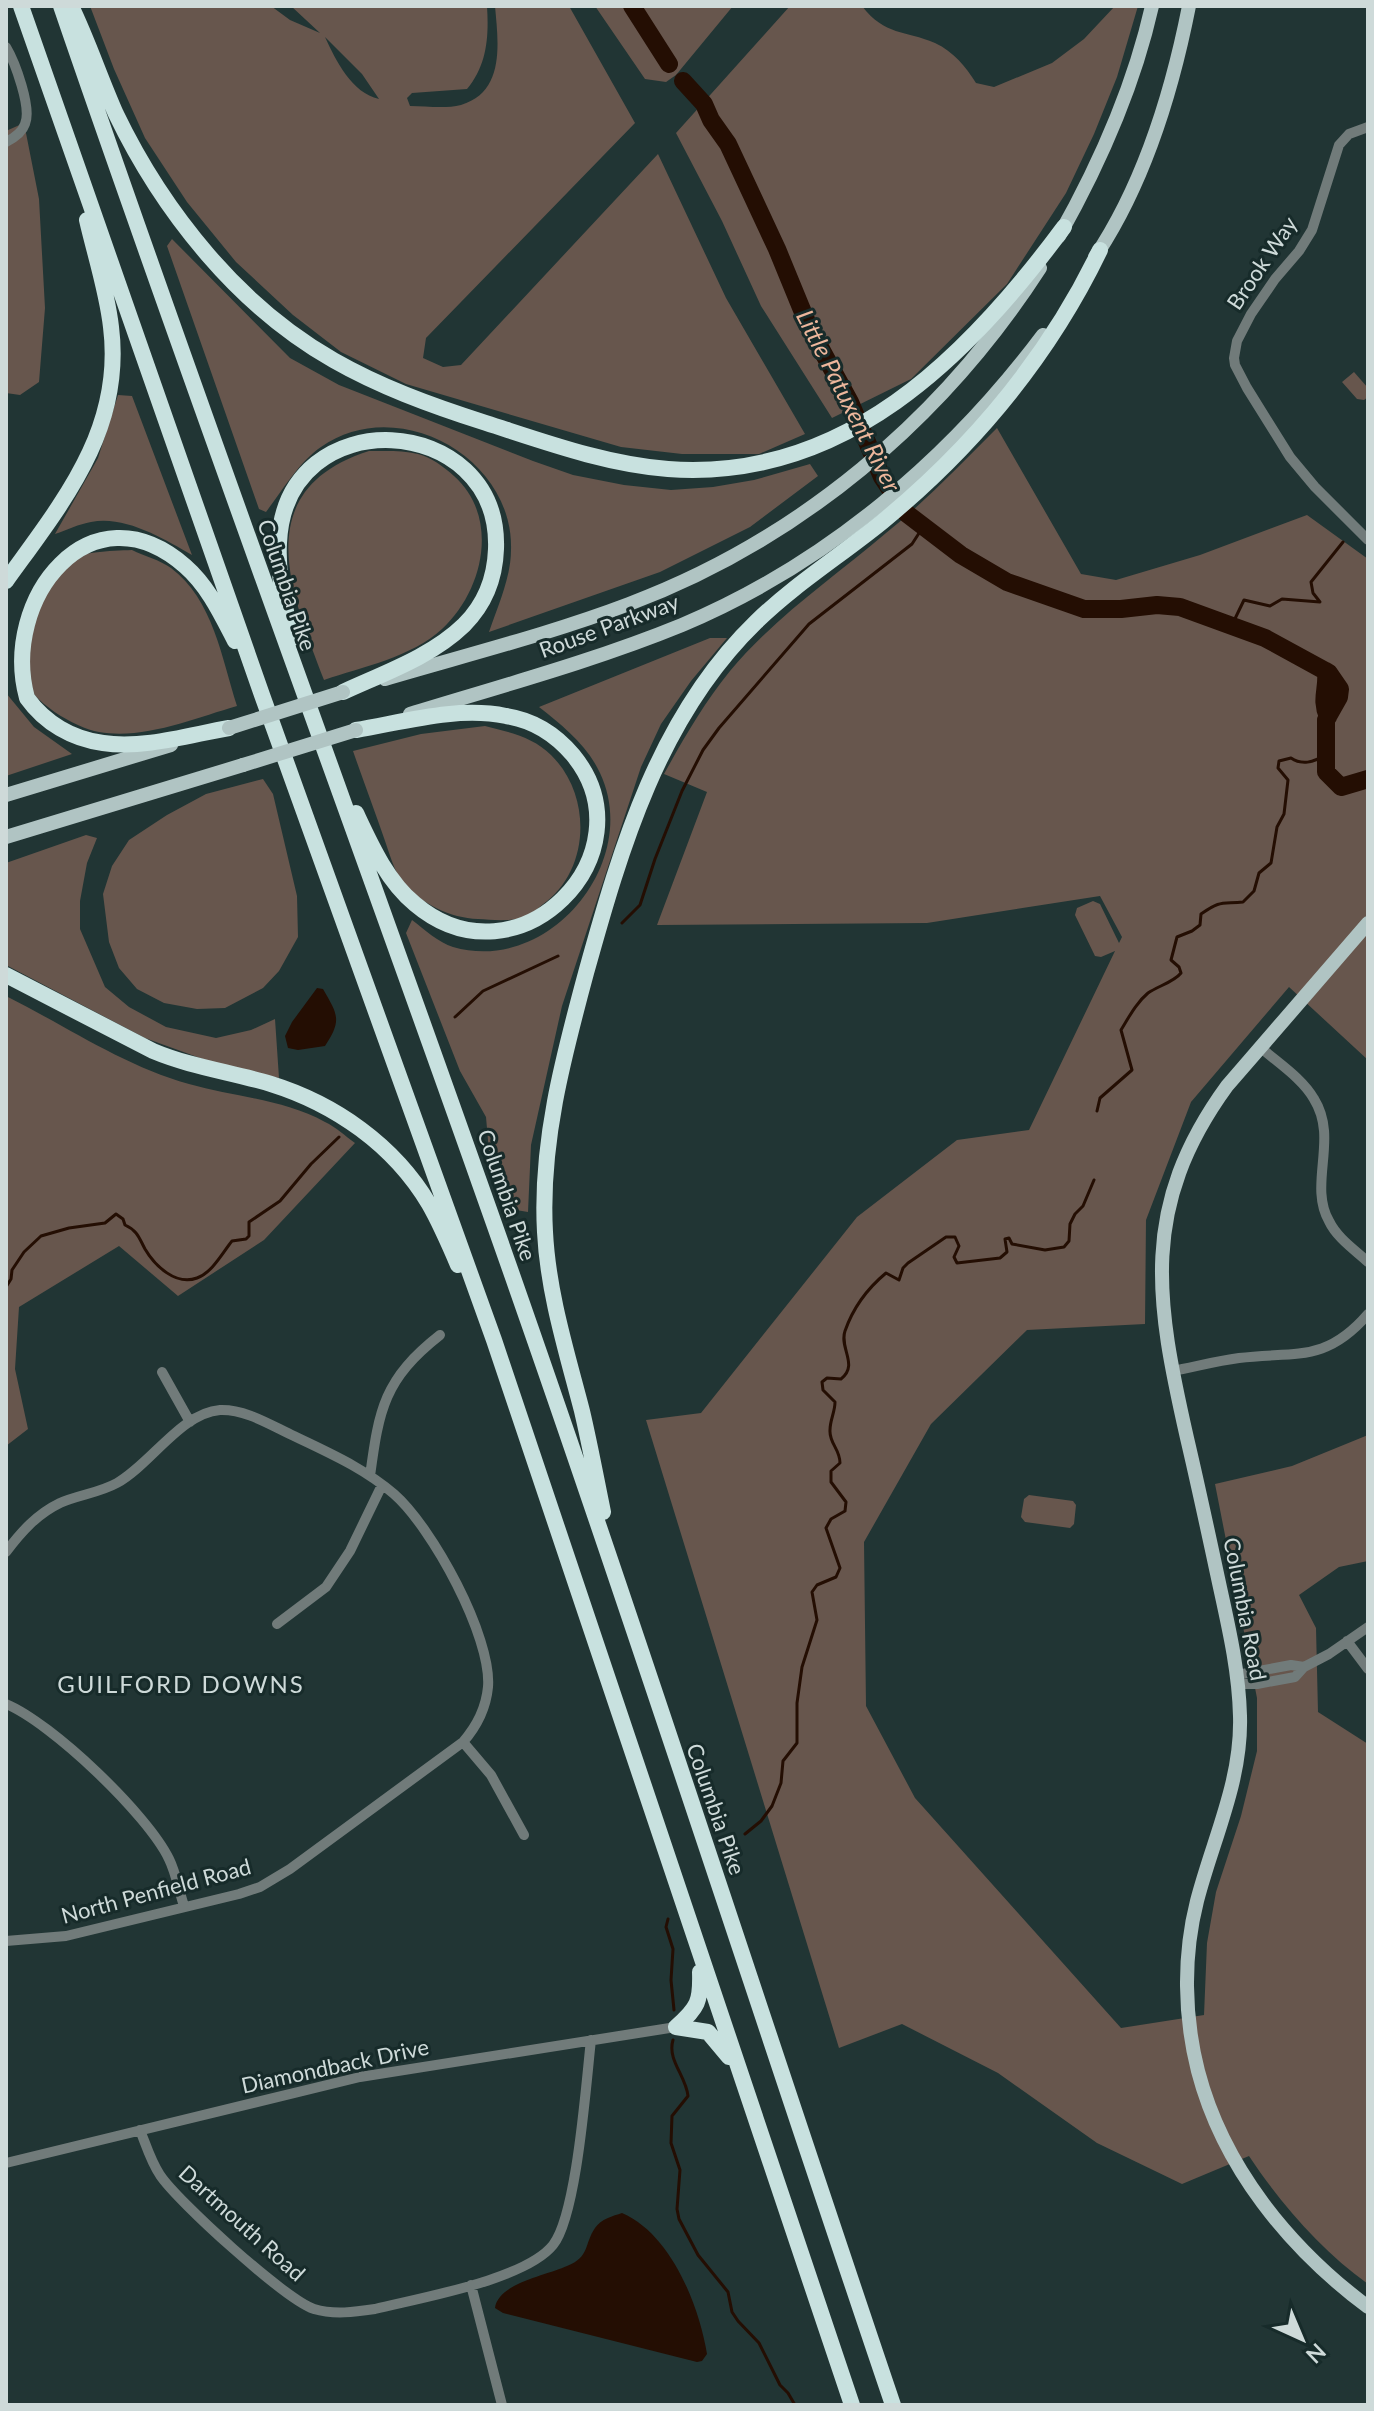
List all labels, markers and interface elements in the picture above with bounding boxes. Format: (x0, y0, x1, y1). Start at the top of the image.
street label: Brook Way (1221, 210, 1303, 314)
water label: Little Patuxent River (791, 305, 908, 497)
street label: Columbia Pike (252, 516, 323, 654)
street label: Rouse Parkway (535, 588, 683, 663)
street label: Columbia Pike (472, 1126, 543, 1264)
street label: Columbia Road (1218, 1535, 1273, 1683)
district label: GUILFORD DOWNS (57, 1669, 305, 1698)
street label: Columbia Pike (681, 1740, 752, 1878)
street label: North Penfield Road (58, 1852, 254, 1929)
street label: Diamondback Drive (239, 2032, 431, 2099)
street label: Dartmouth Road (174, 2159, 311, 2286)
north arrow (1262, 2299, 1342, 2379)
text: N (1301, 2338, 1332, 2369)

